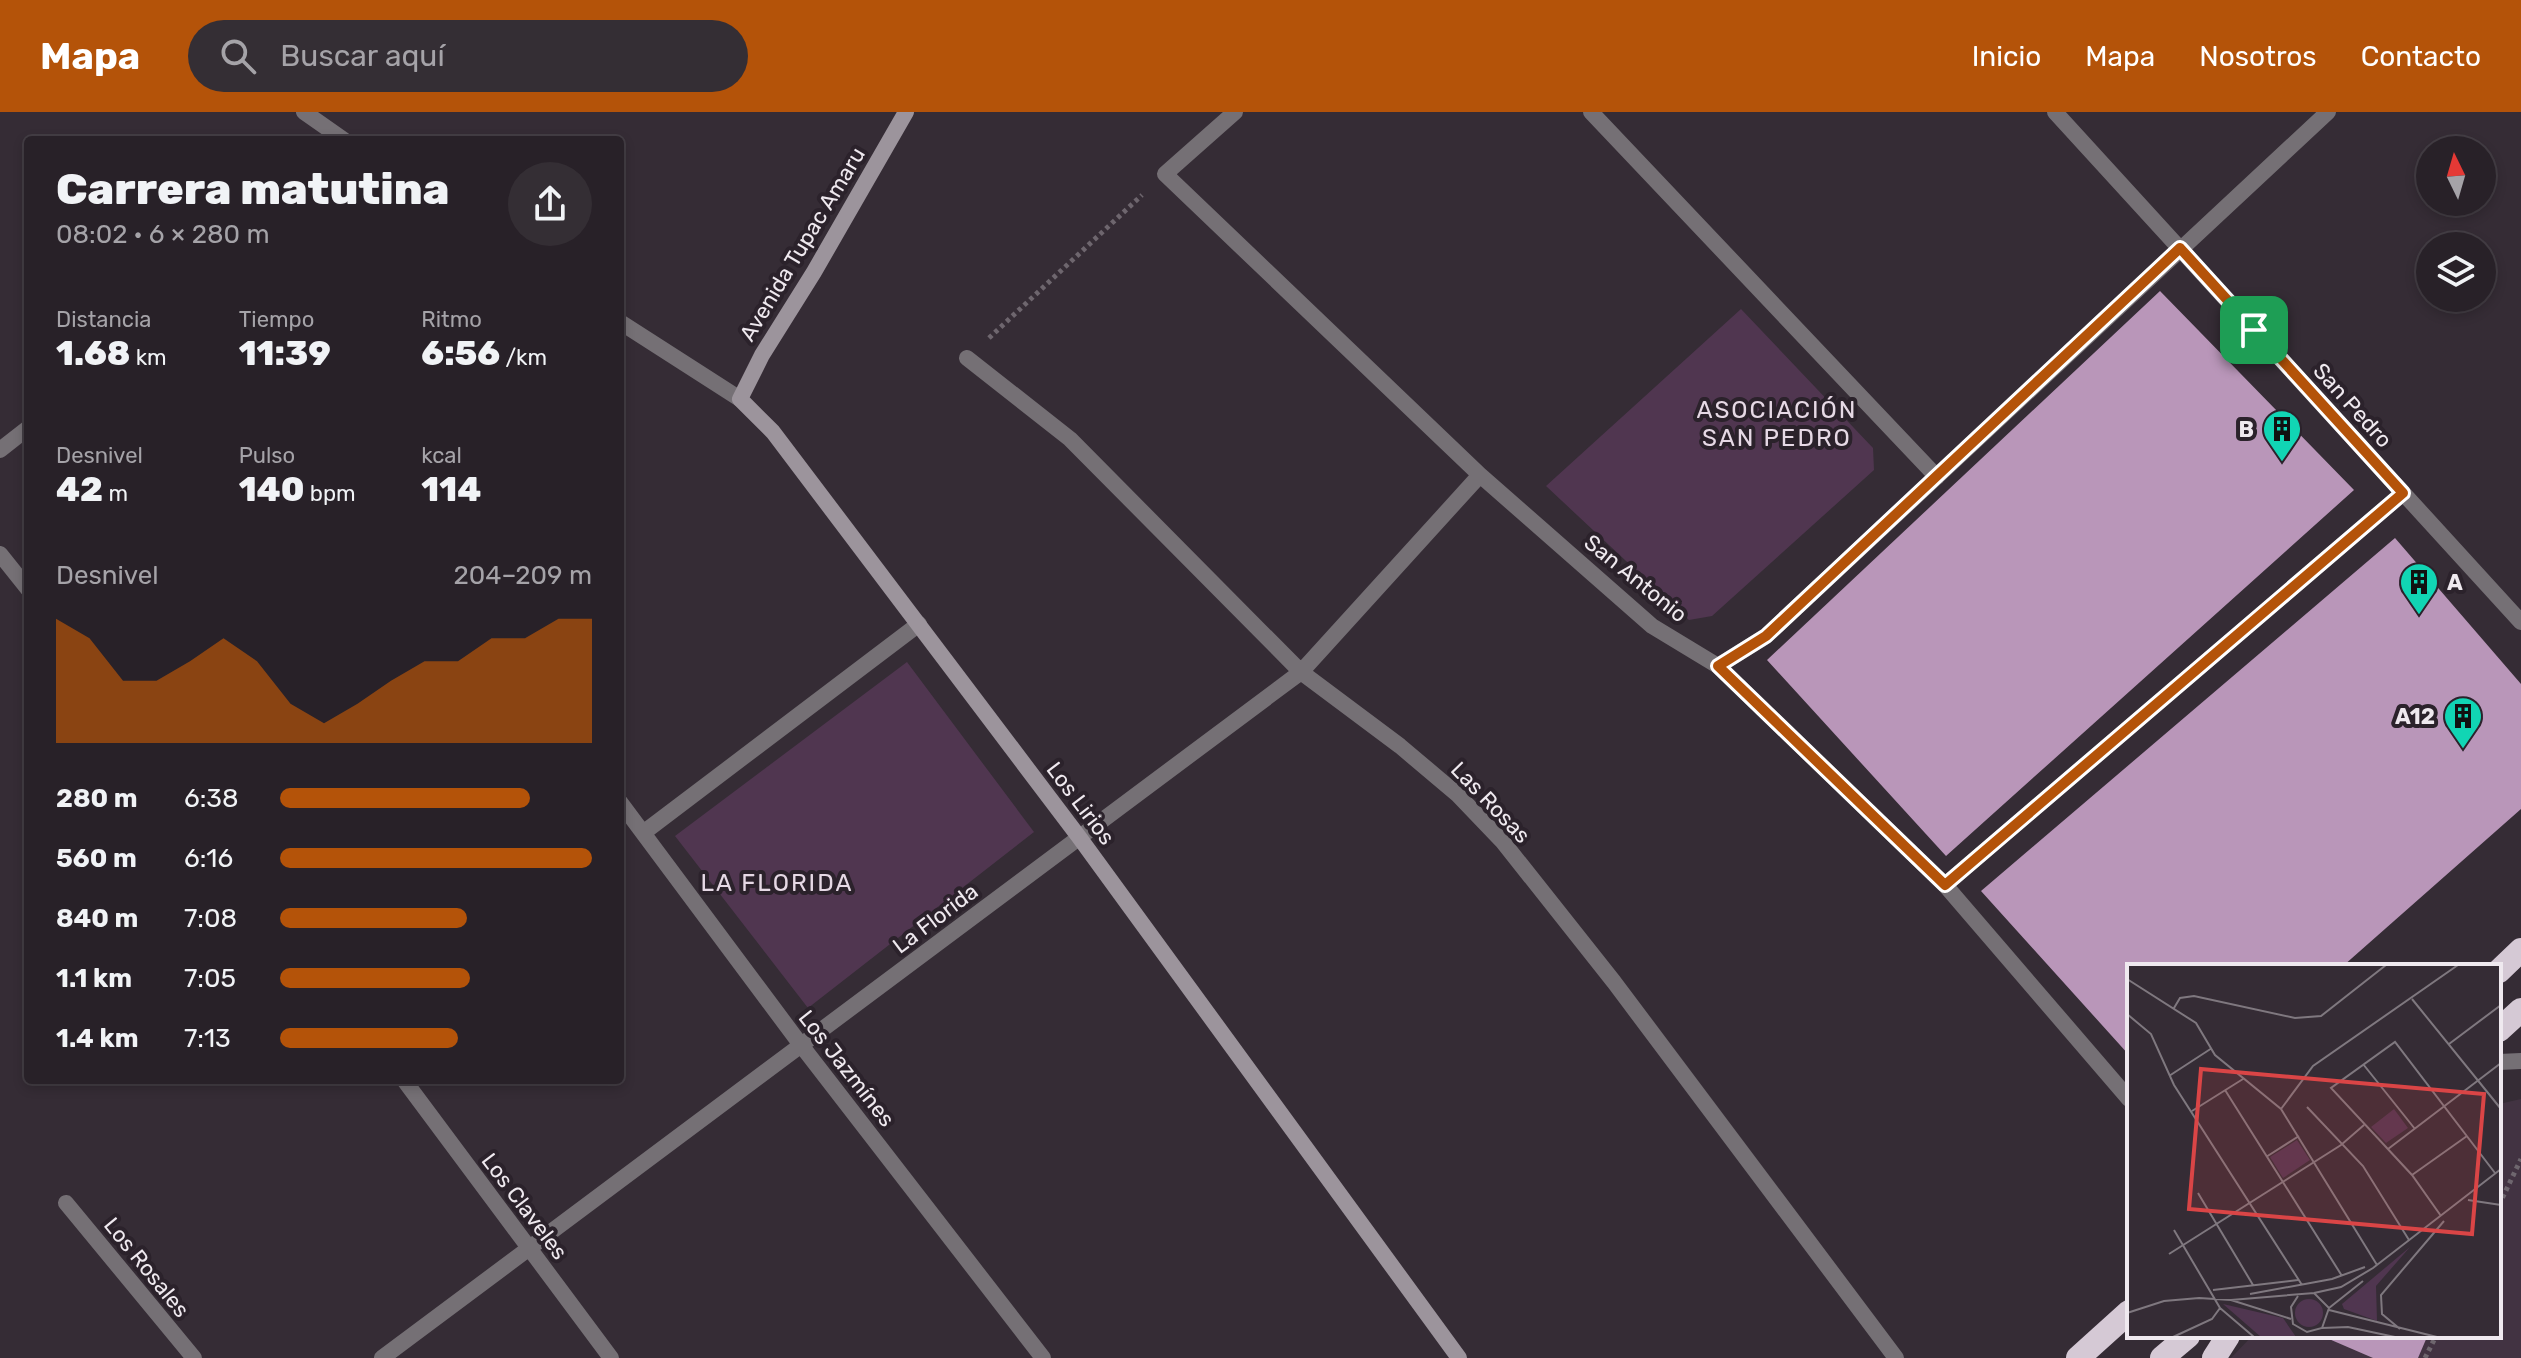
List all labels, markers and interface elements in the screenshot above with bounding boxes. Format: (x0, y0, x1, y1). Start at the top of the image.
search box (188, 20, 748, 92)
text: Mapa (40, 33, 140, 79)
icon: search (216, 34, 260, 78)
text: Buscar aquí (280, 38, 445, 74)
text: Inicio (1972, 40, 2041, 73)
text: Mapa (2085, 40, 2155, 73)
text: Nosotros (2199, 40, 2317, 73)
text: Contacto (2361, 40, 2481, 73)
north arrow (2416, 136, 2496, 216)
map controls (2416, 136, 2496, 312)
street label: Avenida Tupac Amaru (734, 142, 871, 346)
button: share (508, 162, 592, 246)
text: Carrera matutina (56, 163, 449, 215)
text: 08:02 · 6 × 280 m (56, 219, 270, 250)
button: layers (2416, 232, 2496, 312)
pin (2220, 296, 2288, 364)
text: Distancia (56, 306, 151, 333)
text: Tiempo (239, 306, 314, 333)
text: Ritmo (421, 306, 482, 333)
icon: arrive (2232, 308, 2276, 352)
text: 1.68 (56, 333, 130, 374)
text: 11:39 (239, 333, 331, 374)
text: 6:56 (421, 333, 500, 374)
text: km (130, 344, 167, 371)
text: /km (500, 344, 547, 371)
street label: San Pedro (2308, 357, 2398, 453)
district label: ASOCIACIÓN SAN PEDRO (1697, 396, 1857, 452)
building icon: B (2261, 408, 2303, 463)
place label: B (2239, 416, 2254, 443)
text: Desnivel (56, 442, 143, 469)
text: Pulso (239, 442, 295, 469)
text: kcal (421, 442, 462, 469)
text: 42 (56, 469, 103, 510)
text: 140 (239, 469, 304, 510)
text: 114 (421, 469, 481, 510)
text: m (103, 480, 128, 507)
text: bpm (304, 480, 356, 507)
street label: San Antonio (1579, 529, 1693, 628)
text: Desnivel (56, 560, 159, 591)
text: 204–209 m (454, 560, 592, 591)
building icon: A (2398, 561, 2440, 616)
place label: A (2447, 569, 2463, 596)
building icon: A12 (2442, 695, 2484, 750)
place label: A12 (2395, 703, 2435, 730)
street label: Las Rosas (1445, 756, 1536, 849)
street label: Los Lirios (1041, 757, 1120, 850)
text: 280 m (56, 783, 138, 814)
text: 6:38 (184, 783, 239, 814)
text: 560 m (56, 843, 137, 874)
text: 6:16 (184, 843, 233, 874)
district label: LA FLORIDA (701, 869, 853, 897)
street label: La Florida (887, 878, 983, 959)
text: 840 m (56, 903, 138, 934)
text: 7:08 (184, 903, 237, 934)
text: 1.1 km (56, 963, 132, 994)
text: 7:05 (184, 963, 236, 994)
inset map (2127, 964, 2501, 1338)
street label: Los Jazmínes (793, 1005, 900, 1132)
text: 1.4 km (56, 1023, 138, 1054)
text: 7:13 (184, 1023, 231, 1054)
street label: Los Claveles (476, 1148, 573, 1265)
street label: Los Rosales (98, 1212, 195, 1323)

